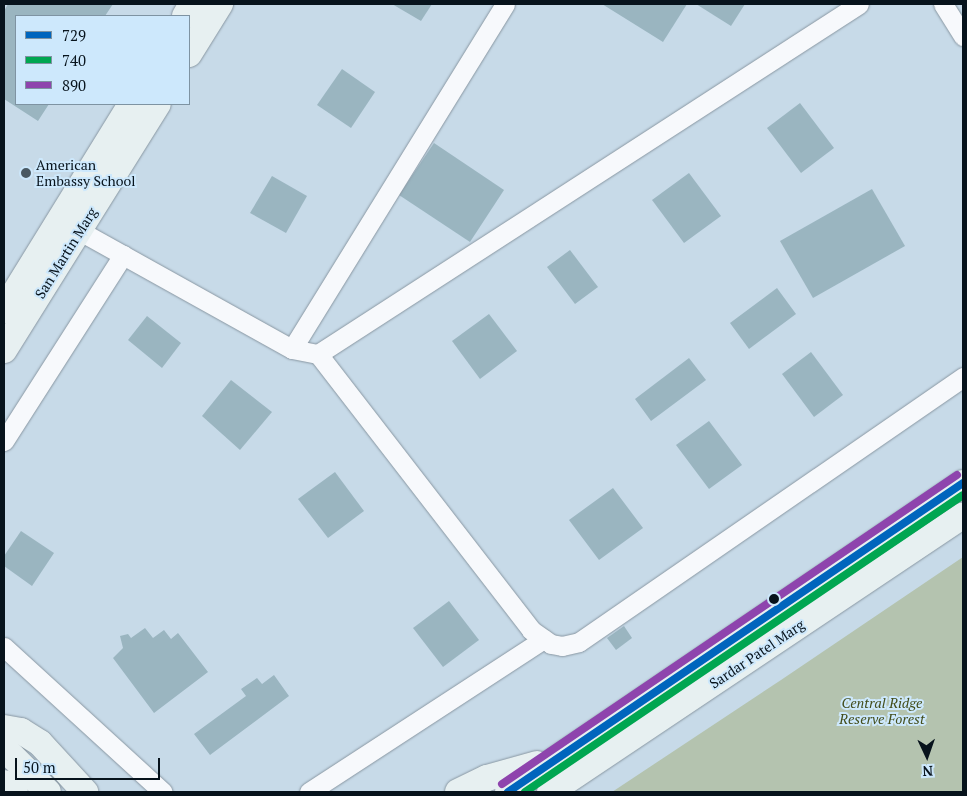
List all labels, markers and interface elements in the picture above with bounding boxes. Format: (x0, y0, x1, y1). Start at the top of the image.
legend (15, 15, 190, 105)
text: 729 (62, 25, 86, 45)
text: 740 (62, 50, 86, 70)
text: 890 (62, 75, 86, 95)
place label: American Embassy School (36, 157, 135, 190)
marker: American Embassy School (20, 167, 32, 179)
street label: San Martin Marg (31, 204, 101, 302)
unlabelled marker (769, 594, 779, 604)
street label: Sardar Patel Marg (706, 616, 808, 692)
park label: Central Ridge Reserve Forest (839, 695, 925, 728)
north arrow (902, 731, 952, 781)
scale bar (18, 748, 162, 780)
text: 50 m (23, 757, 56, 777)
text: N (922, 762, 934, 781)

